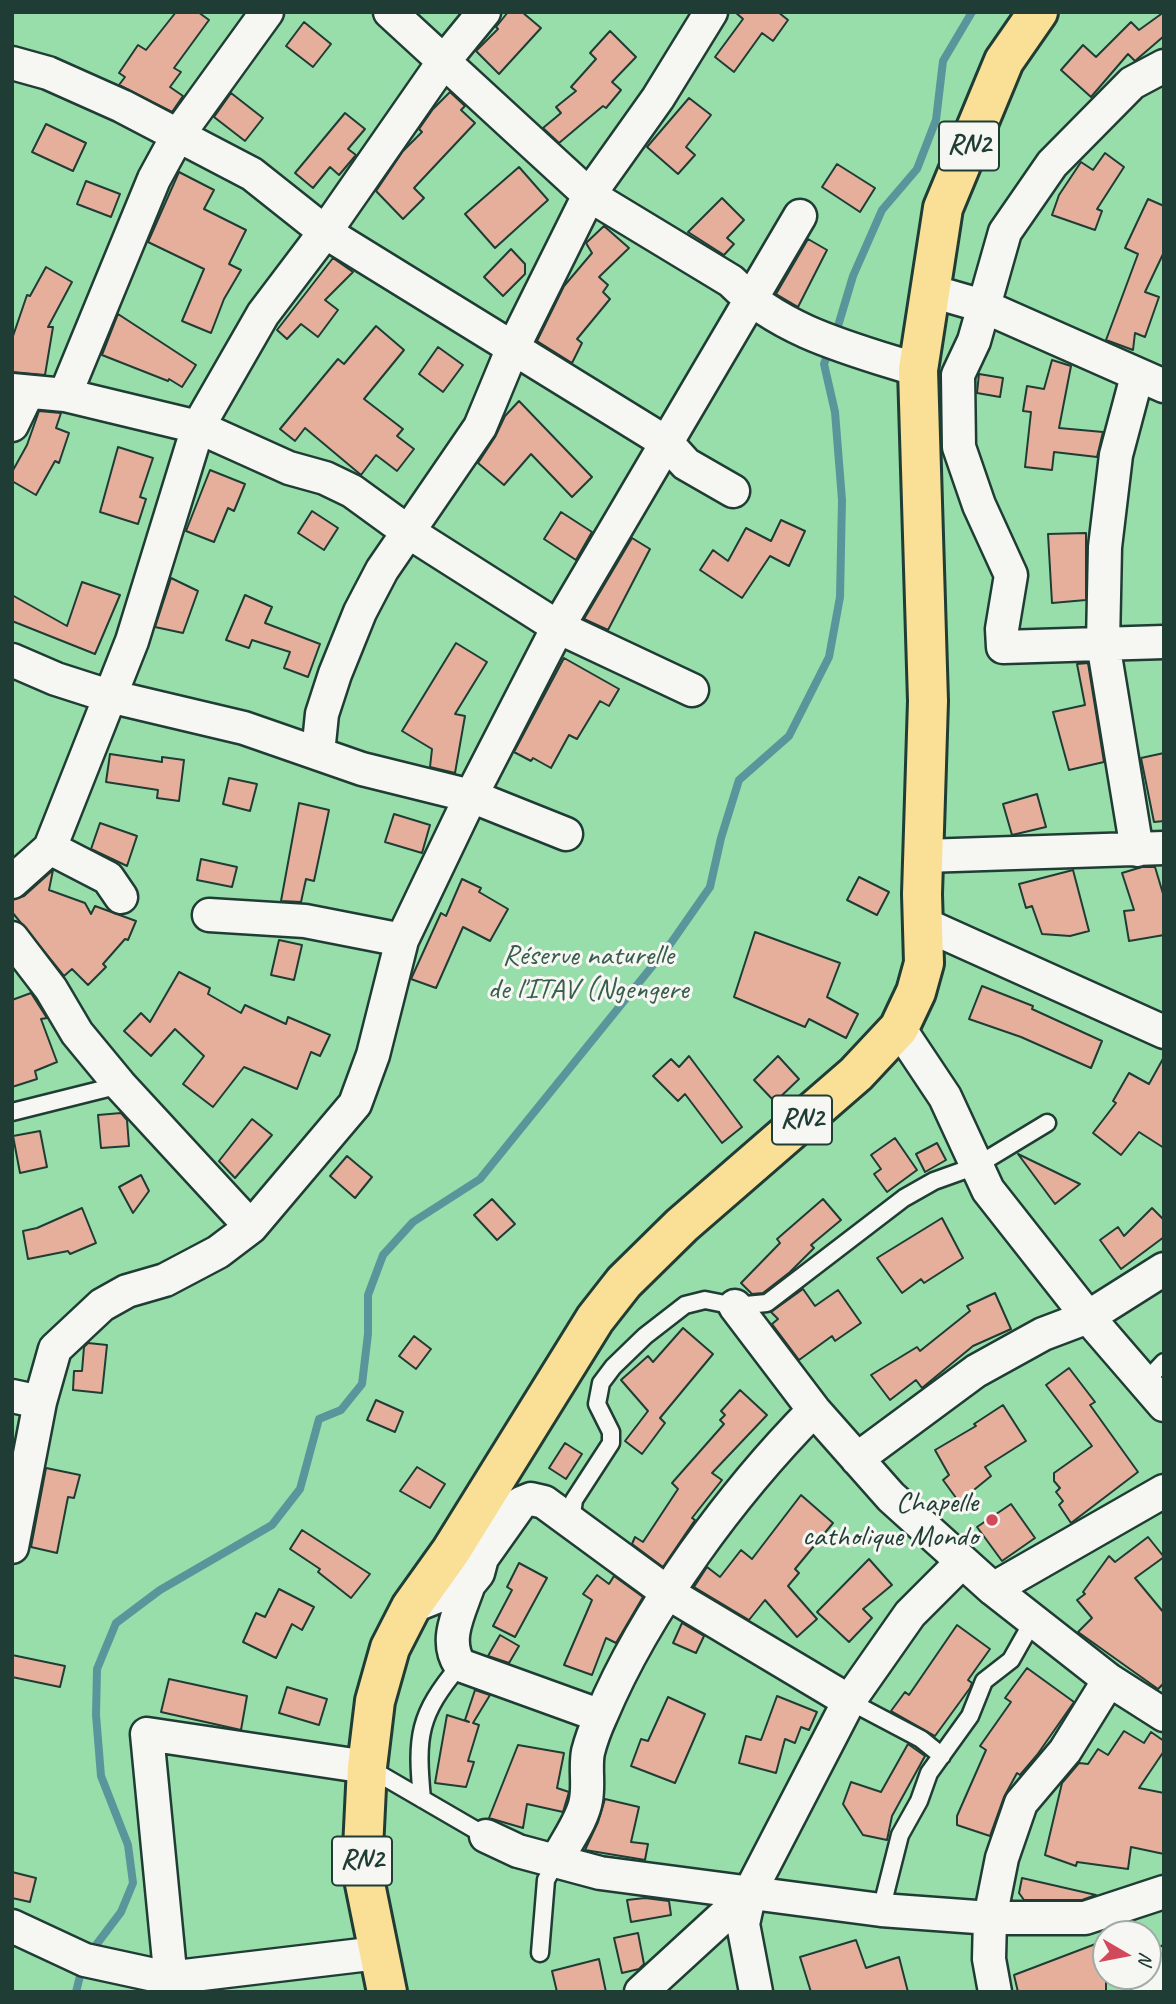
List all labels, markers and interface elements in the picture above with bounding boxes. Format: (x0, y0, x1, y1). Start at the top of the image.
road number: RN2 (939, 122, 999, 170)
park label: Réserve naturelle de l'ITAV (Ngengere (488, 938, 688, 1009)
road number: RN2 (772, 1096, 832, 1144)
place label: Chapelle catholique Mondo (802, 1485, 978, 1556)
marker: Chapelle catholique Mondo (984, 1512, 1000, 1528)
road number: RN2 (332, 1836, 392, 1885)
north arrow (1092, 1920, 1162, 1990)
text: N (1133, 1950, 1159, 1966)

